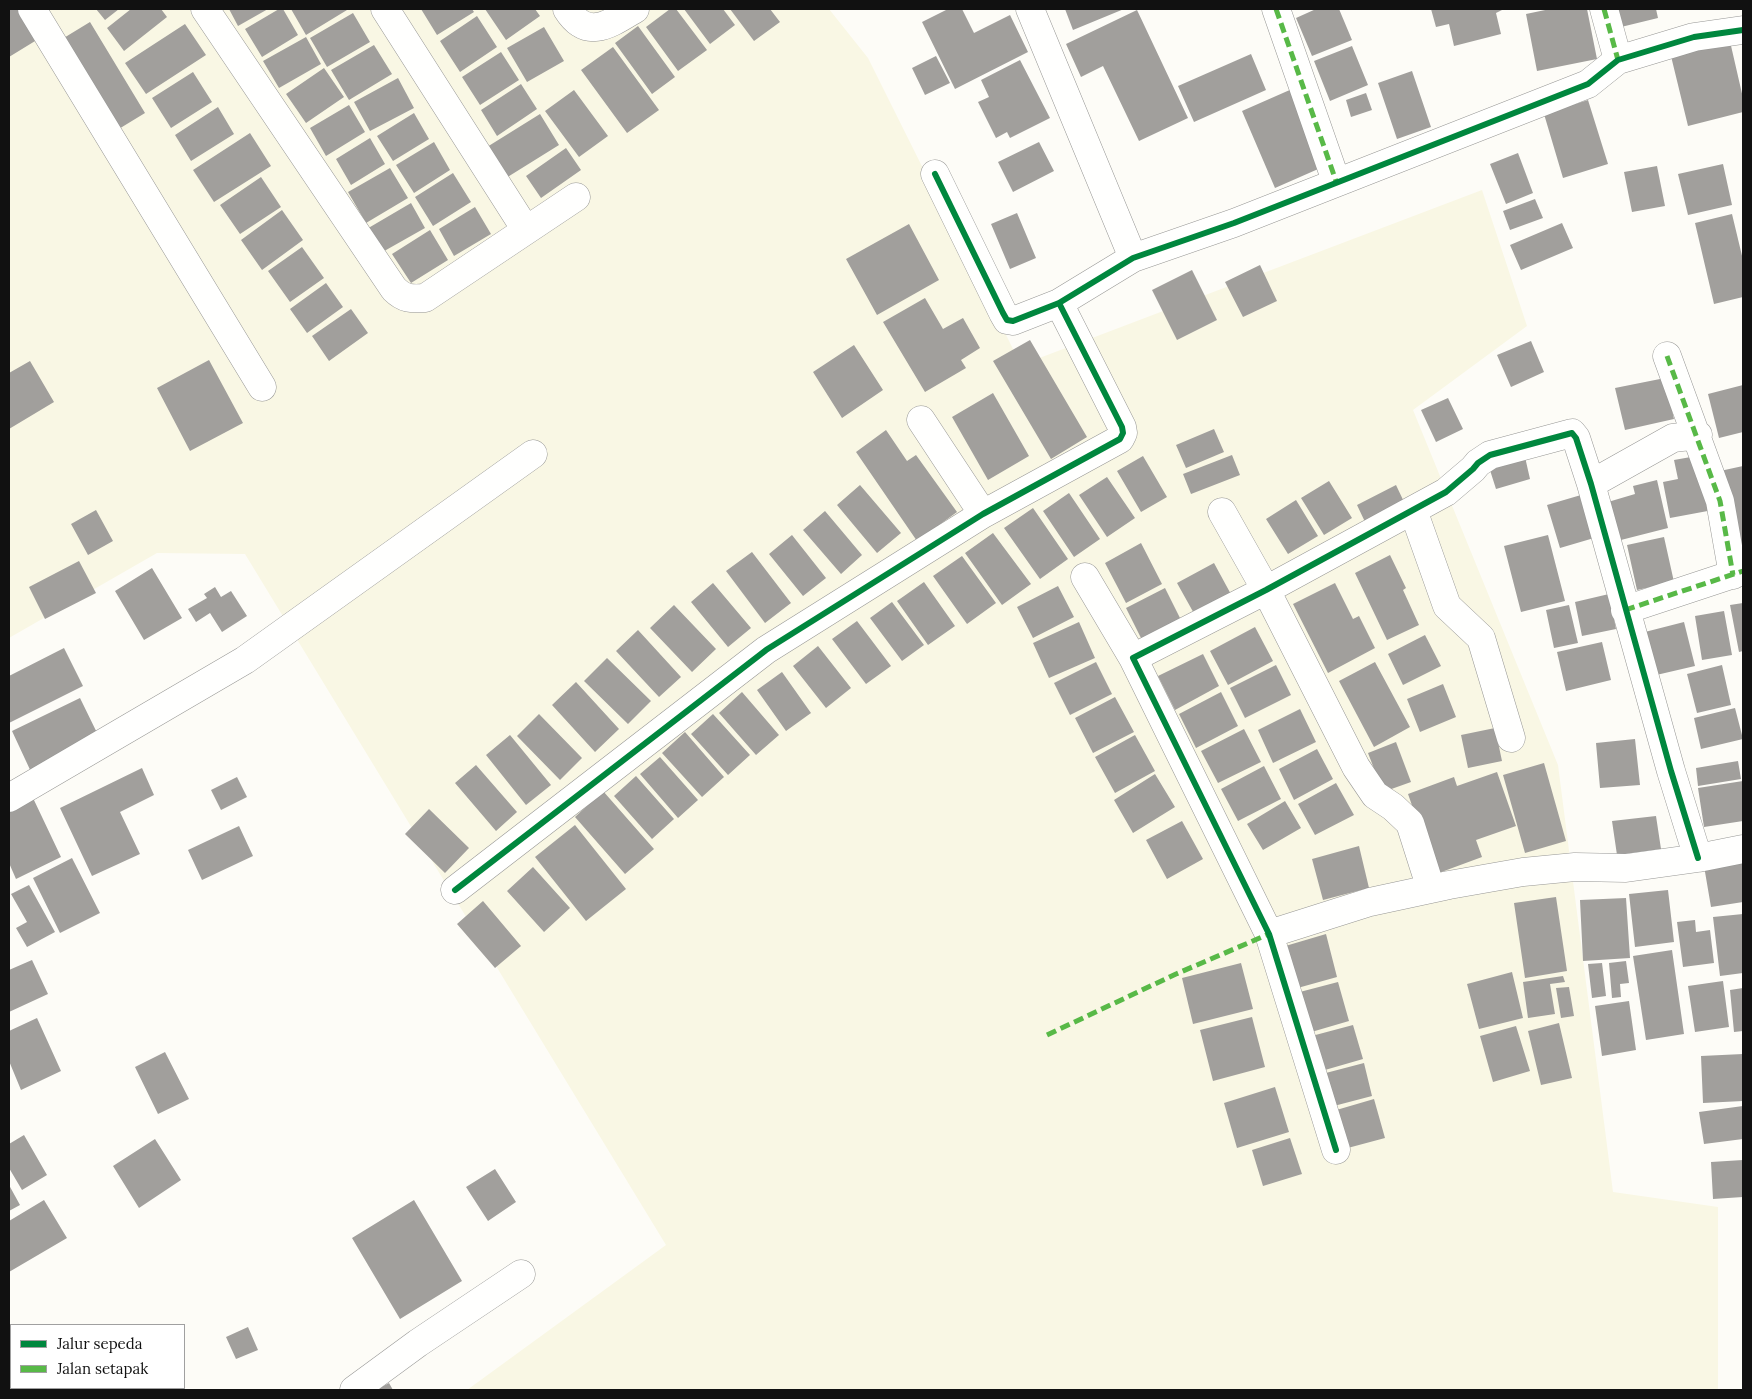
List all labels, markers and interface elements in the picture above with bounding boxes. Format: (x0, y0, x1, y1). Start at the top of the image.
legend (10, 1324, 185, 1389)
text: Jalur sepeda (57, 1334, 142, 1353)
text: Jalan setapak (57, 1359, 148, 1378)

